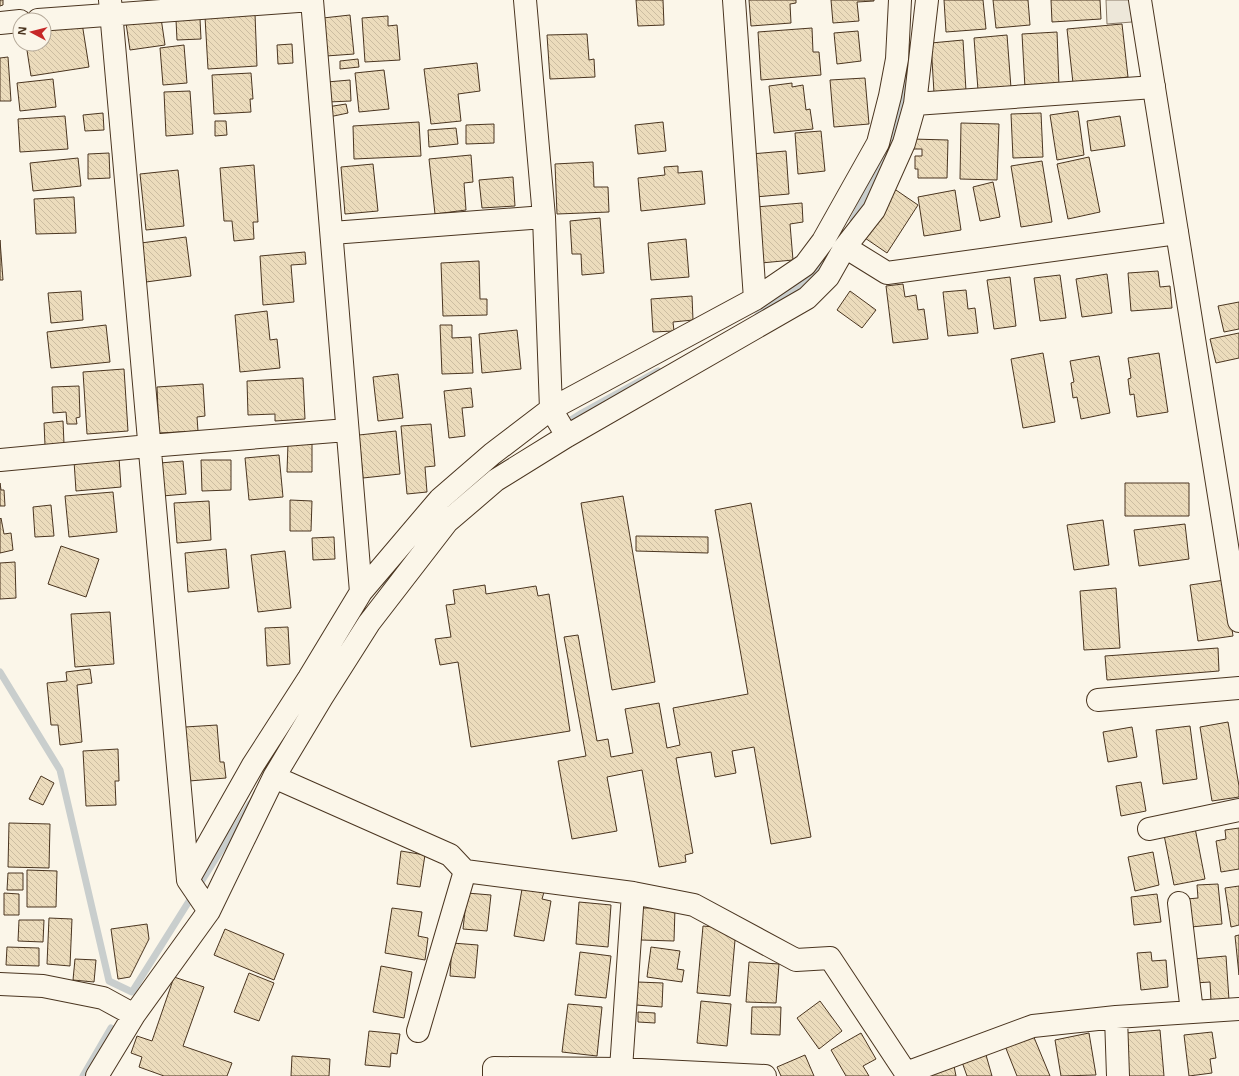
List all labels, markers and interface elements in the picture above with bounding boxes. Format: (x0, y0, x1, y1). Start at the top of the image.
north arrow (12, 12, 52, 52)
text: N (14, 25, 30, 36)

